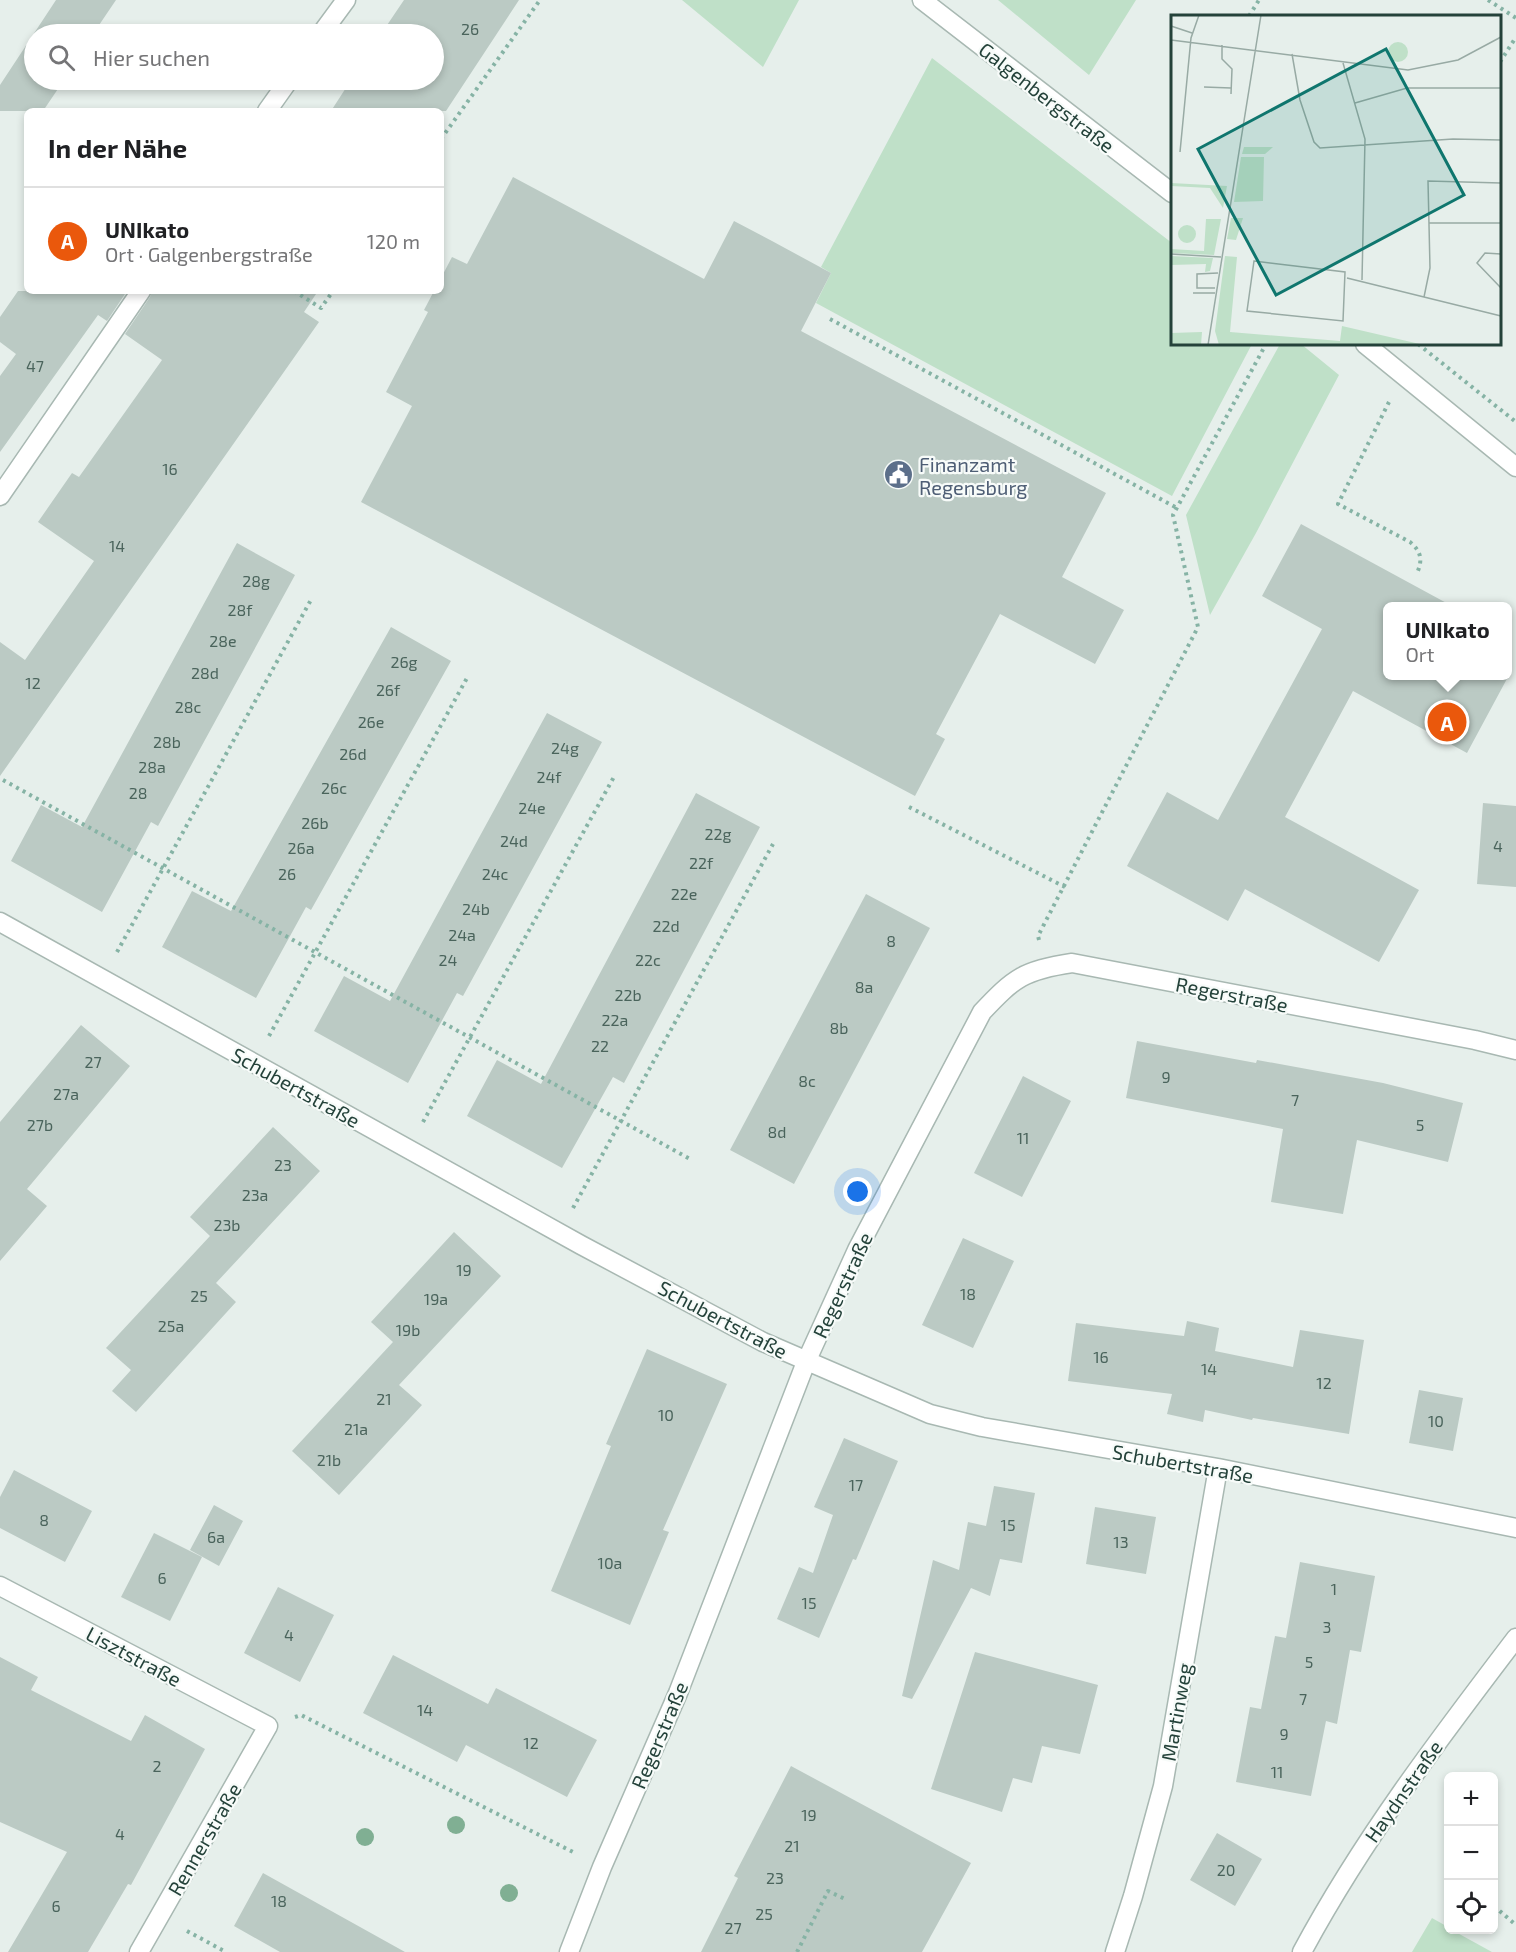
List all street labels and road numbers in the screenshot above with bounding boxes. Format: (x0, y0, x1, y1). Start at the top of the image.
street label: Galgenbergstraße (975, 37, 1119, 157)
street label: Regerstraße (1174, 971, 1290, 1017)
street label: Schubertstraße (228, 1042, 364, 1132)
street label: Regerstraße (807, 1228, 877, 1342)
street label: Schubertstraße (654, 1275, 792, 1363)
street label: Schubertstraße (1111, 1439, 1255, 1487)
street label: Lisztstraße (82, 1621, 186, 1691)
street label: Martinweg (1156, 1661, 1196, 1763)
street label: Regerstraße (626, 1678, 692, 1792)
street label: Haydnstraße (1359, 1735, 1447, 1847)
street label: Rennerstraße (162, 1778, 246, 1900)

